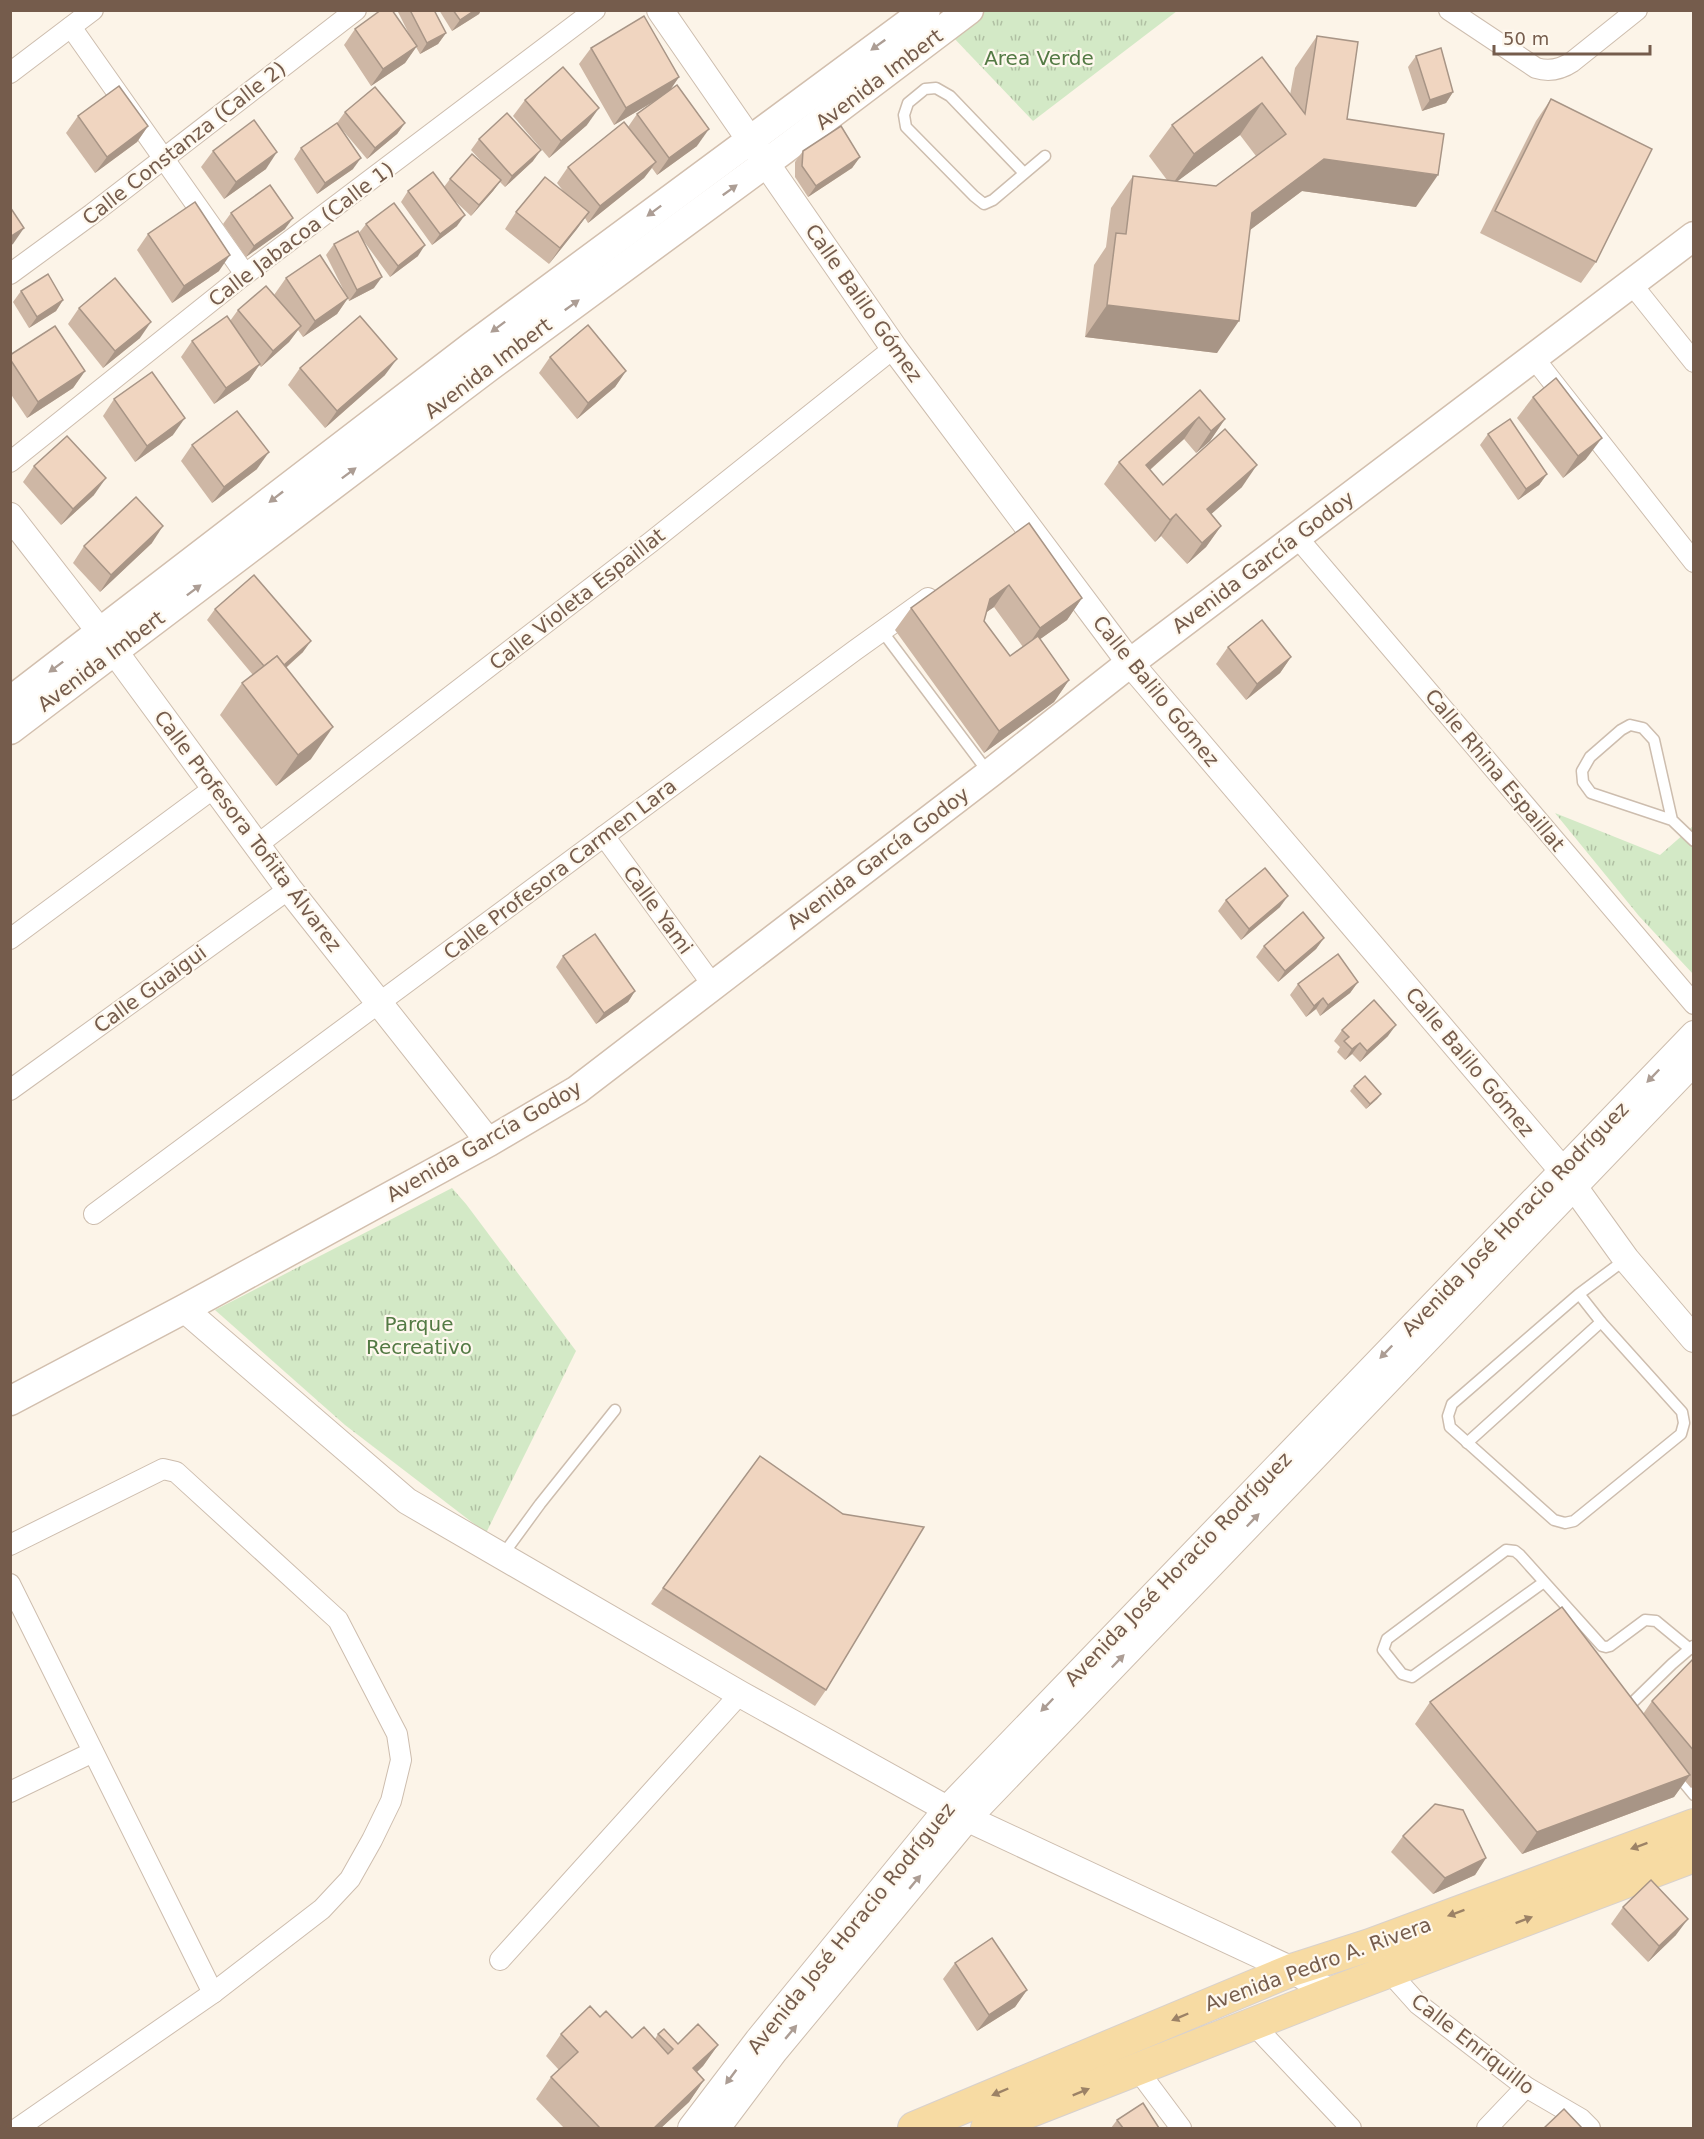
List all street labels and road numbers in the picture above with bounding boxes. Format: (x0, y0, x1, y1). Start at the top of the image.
street label: Avenida Imbert (811, 23, 947, 135)
street label: Calle Constanza (Calle 2) (78, 56, 290, 230)
street label: Calle Jabacoa (Calle 1) (204, 157, 398, 311)
street label: Calle Balilo Gómez (800, 219, 928, 387)
street label: Avenida Imbert (420, 312, 556, 424)
street label: Avenida García Godoy (1167, 486, 1359, 638)
street label: Calle Violeta Espaillat (484, 523, 670, 675)
street label: Avenida Imbert (33, 605, 169, 717)
street label: Calle Balilo Gómez (1088, 611, 1224, 771)
street label: Calle Rhina Espaillat (1420, 684, 1570, 856)
street label: Calle Profesora Toñita Álvarez (149, 705, 347, 957)
street label: Calle Profesora Carmen Lara (439, 774, 681, 964)
street label: Avenida García Godoy (782, 782, 974, 934)
street label: Calle Yami (618, 861, 698, 959)
street label: Calle Guaigui (89, 940, 211, 1038)
street label: Calle Balilo Gómez (1401, 983, 1539, 1141)
street label: Avenida García Godoy (382, 1075, 586, 1207)
street label: Avenida José Horacio Rodríguez (1397, 1097, 1633, 1341)
street label: Avenida José Horacio Rodríguez (1060, 1447, 1296, 1691)
street label: Avenida José Horacio Rodríguez (742, 1798, 960, 2058)
street label: Avenida Pedro A. Rivera (1202, 1912, 1434, 2016)
street label: Calle Enriquillo (1407, 1989, 1539, 2099)

